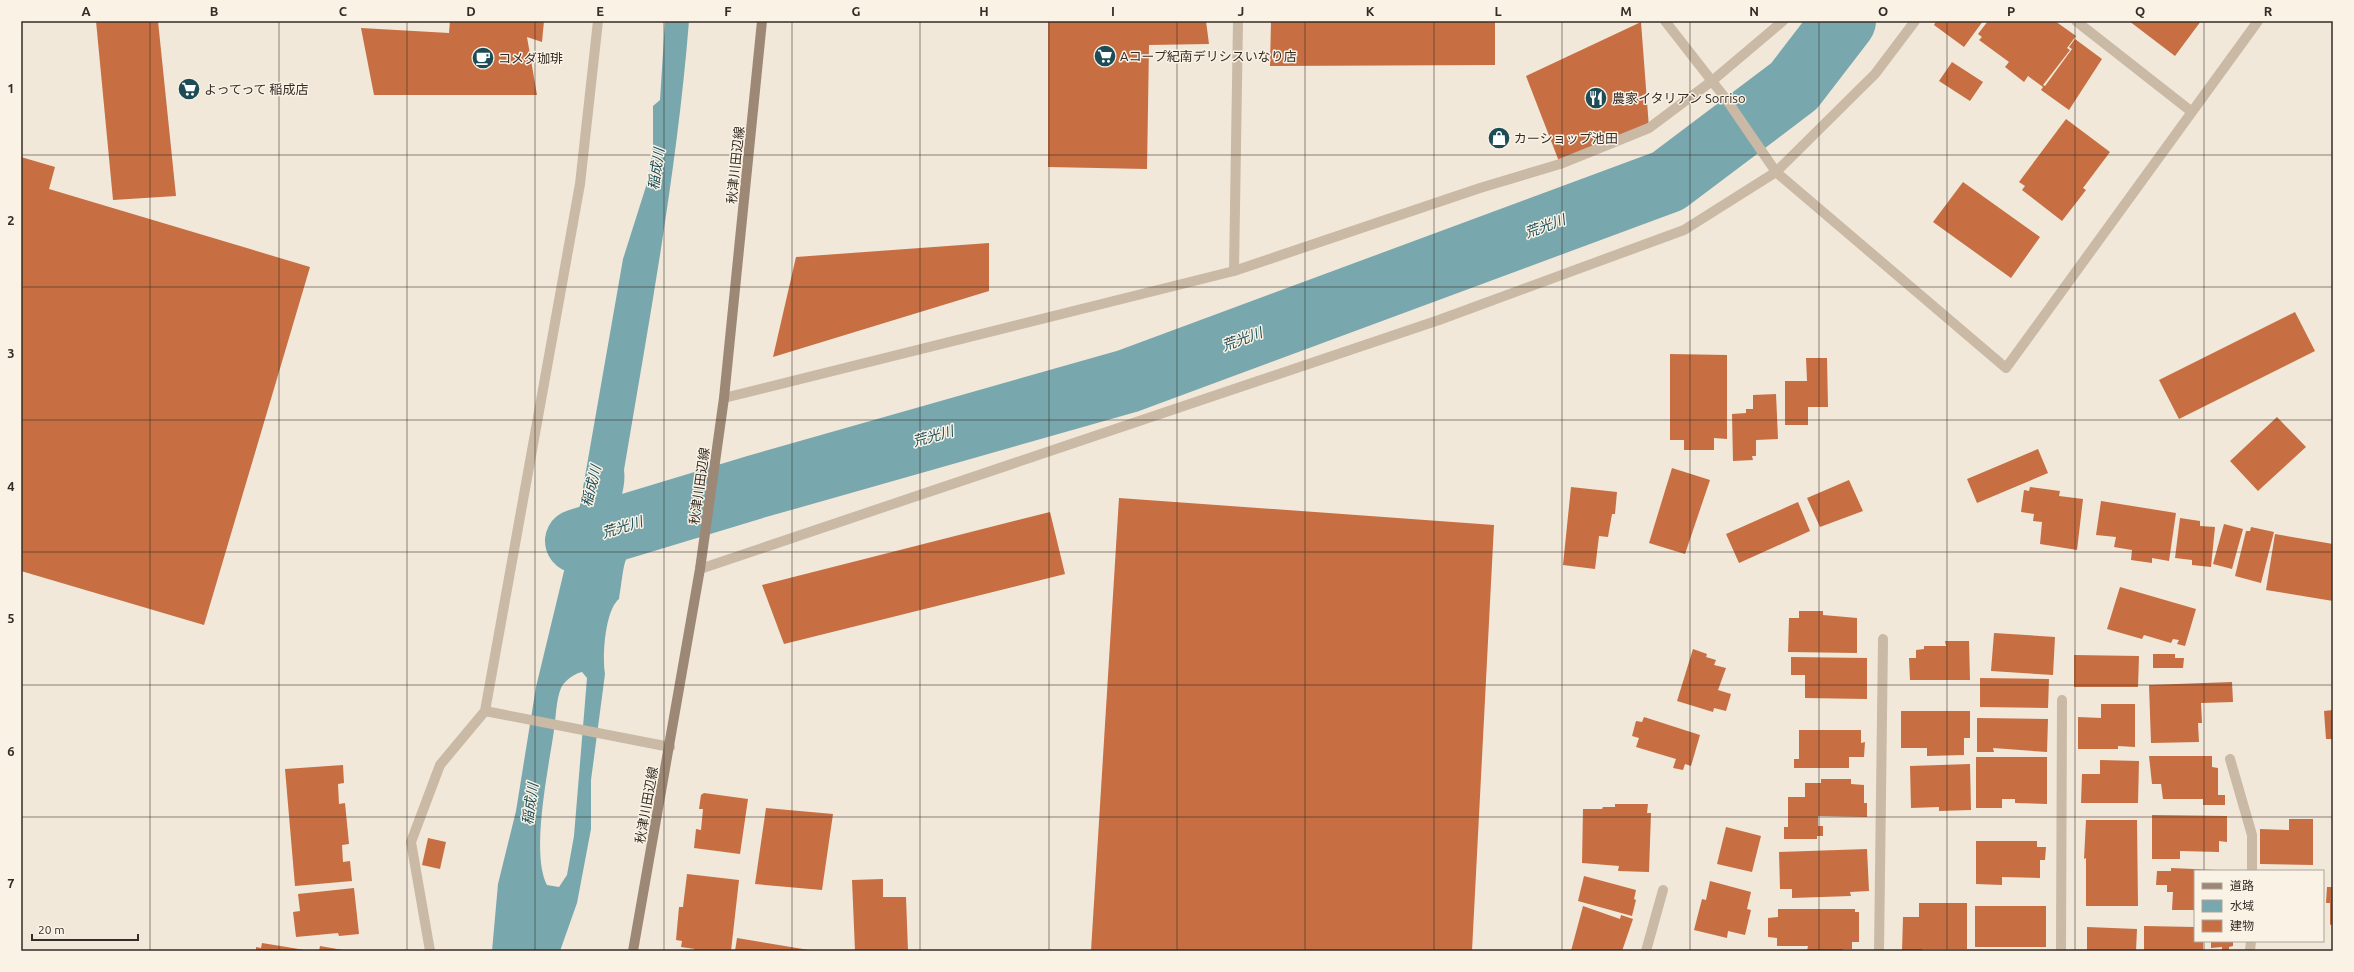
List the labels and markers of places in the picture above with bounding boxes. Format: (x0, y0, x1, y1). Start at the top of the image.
supermarket icon: Aコープ紀南デリシスいなり店 (1092, 43, 1118, 69)
cafe icon: コメダ珈琲 (470, 45, 496, 71)
place label: Aコープ紀南デリシスいなり店 (1120, 49, 1297, 63)
place label: コメダ珈琲 (498, 51, 563, 65)
supermarket icon: よってって 稲成店 (176, 76, 202, 102)
place label: よってって 稲成店 (204, 82, 309, 96)
restaurant icon: 農家イタリアン Sorriso (1583, 85, 1609, 111)
place label: 農家イタリアン Sorriso (1612, 91, 1746, 105)
shop icon: カーショップ池田 (1486, 125, 1512, 151)
place label: カーショップ池田 (1514, 131, 1618, 145)

